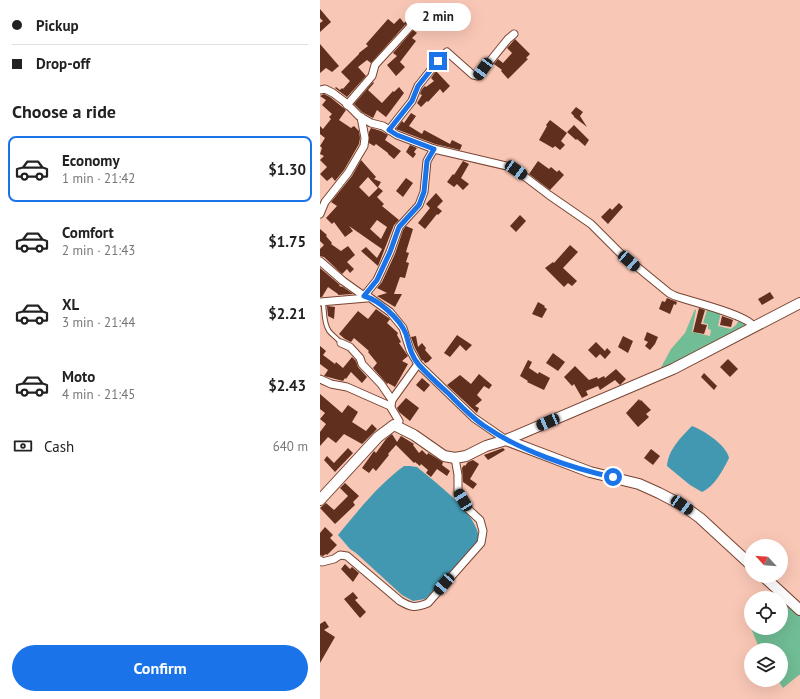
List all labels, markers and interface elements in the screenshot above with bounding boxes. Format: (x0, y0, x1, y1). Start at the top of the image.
callout: 2 min (405, 3, 471, 31)
text: 2 min (422, 8, 454, 25)
text: Pickup (36, 16, 79, 35)
route end (429, 52, 447, 70)
text: Drop-off (36, 54, 90, 73)
car (471, 56, 495, 82)
text: Choose a ride (12, 100, 116, 123)
icon: car (14, 151, 50, 187)
text: Economy (62, 151, 120, 170)
car (503, 158, 529, 182)
text: $1.30 (268, 160, 306, 179)
text: 1 min · 21:42 (62, 170, 135, 187)
icon: car (14, 223, 50, 259)
text: Comfort (62, 223, 114, 242)
text: $1.75 (268, 232, 306, 251)
text: 2 min · 21:43 (62, 242, 135, 259)
car (616, 249, 642, 273)
icon: car (14, 295, 50, 331)
text: XL (62, 295, 79, 314)
text: $2.21 (268, 304, 306, 323)
text: 3 min · 21:44 (62, 314, 135, 331)
icon: car (14, 367, 50, 403)
text: Moto (62, 367, 95, 386)
text: $2.43 (268, 376, 306, 395)
text: 4 min · 21:45 (62, 386, 135, 403)
car (535, 412, 561, 432)
icon: cash (12, 435, 34, 457)
text: Cash (44, 437, 74, 456)
text: 640 m (273, 438, 308, 455)
route start (604, 468, 622, 486)
car (452, 487, 474, 513)
car (669, 493, 695, 517)
north arrow (744, 539, 788, 583)
map controls (744, 539, 788, 687)
car (432, 571, 456, 597)
button: locate (744, 591, 788, 635)
button: layers (744, 643, 788, 687)
button: Confirm (12, 645, 308, 691)

